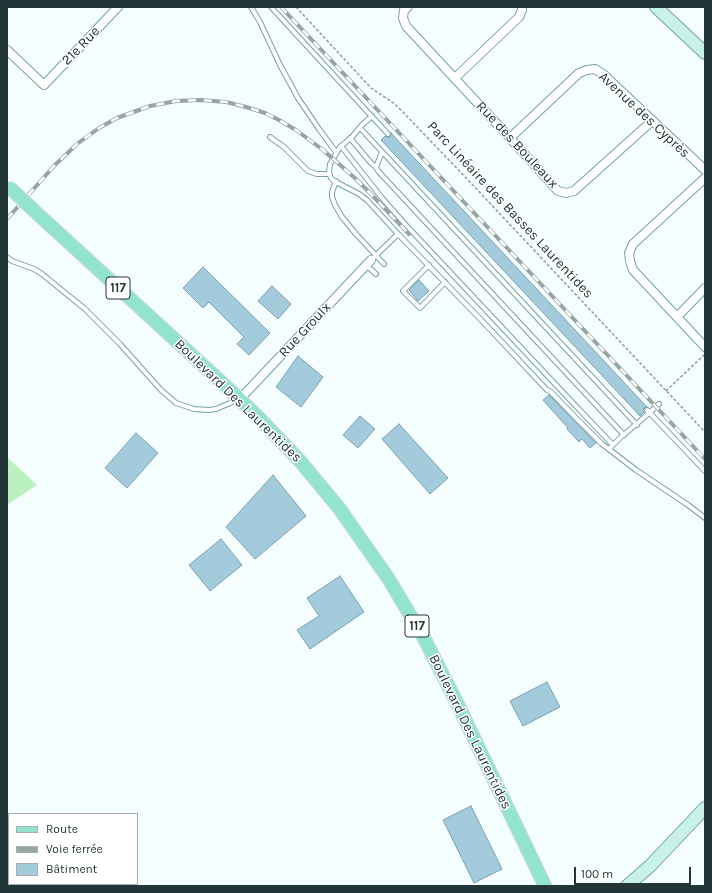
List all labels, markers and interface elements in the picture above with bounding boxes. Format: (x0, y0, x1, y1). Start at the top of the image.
street label: 21e Rue (58, 23, 104, 69)
street label: Avenue des Cyprès (595, 68, 693, 162)
street label: Rue des Bouleaux (472, 98, 562, 192)
street label: Parc Linéaire des Basses Laurentides (423, 118, 597, 302)
road number: 117 (106, 277, 130, 299)
street label: Rue Groulx (275, 299, 335, 361)
street label: Boulevard Des Laurentides (171, 336, 305, 466)
road number: 117 (405, 615, 429, 637)
street label: Boulevard Des Laurentides (425, 652, 515, 812)
legend (8, 813, 138, 885)
text: Route (46, 822, 78, 836)
text: Voie ferrée (46, 842, 103, 856)
scale bar (576, 859, 693, 885)
text: Bâtiment (46, 862, 97, 876)
text: 100 m (581, 867, 613, 881)

